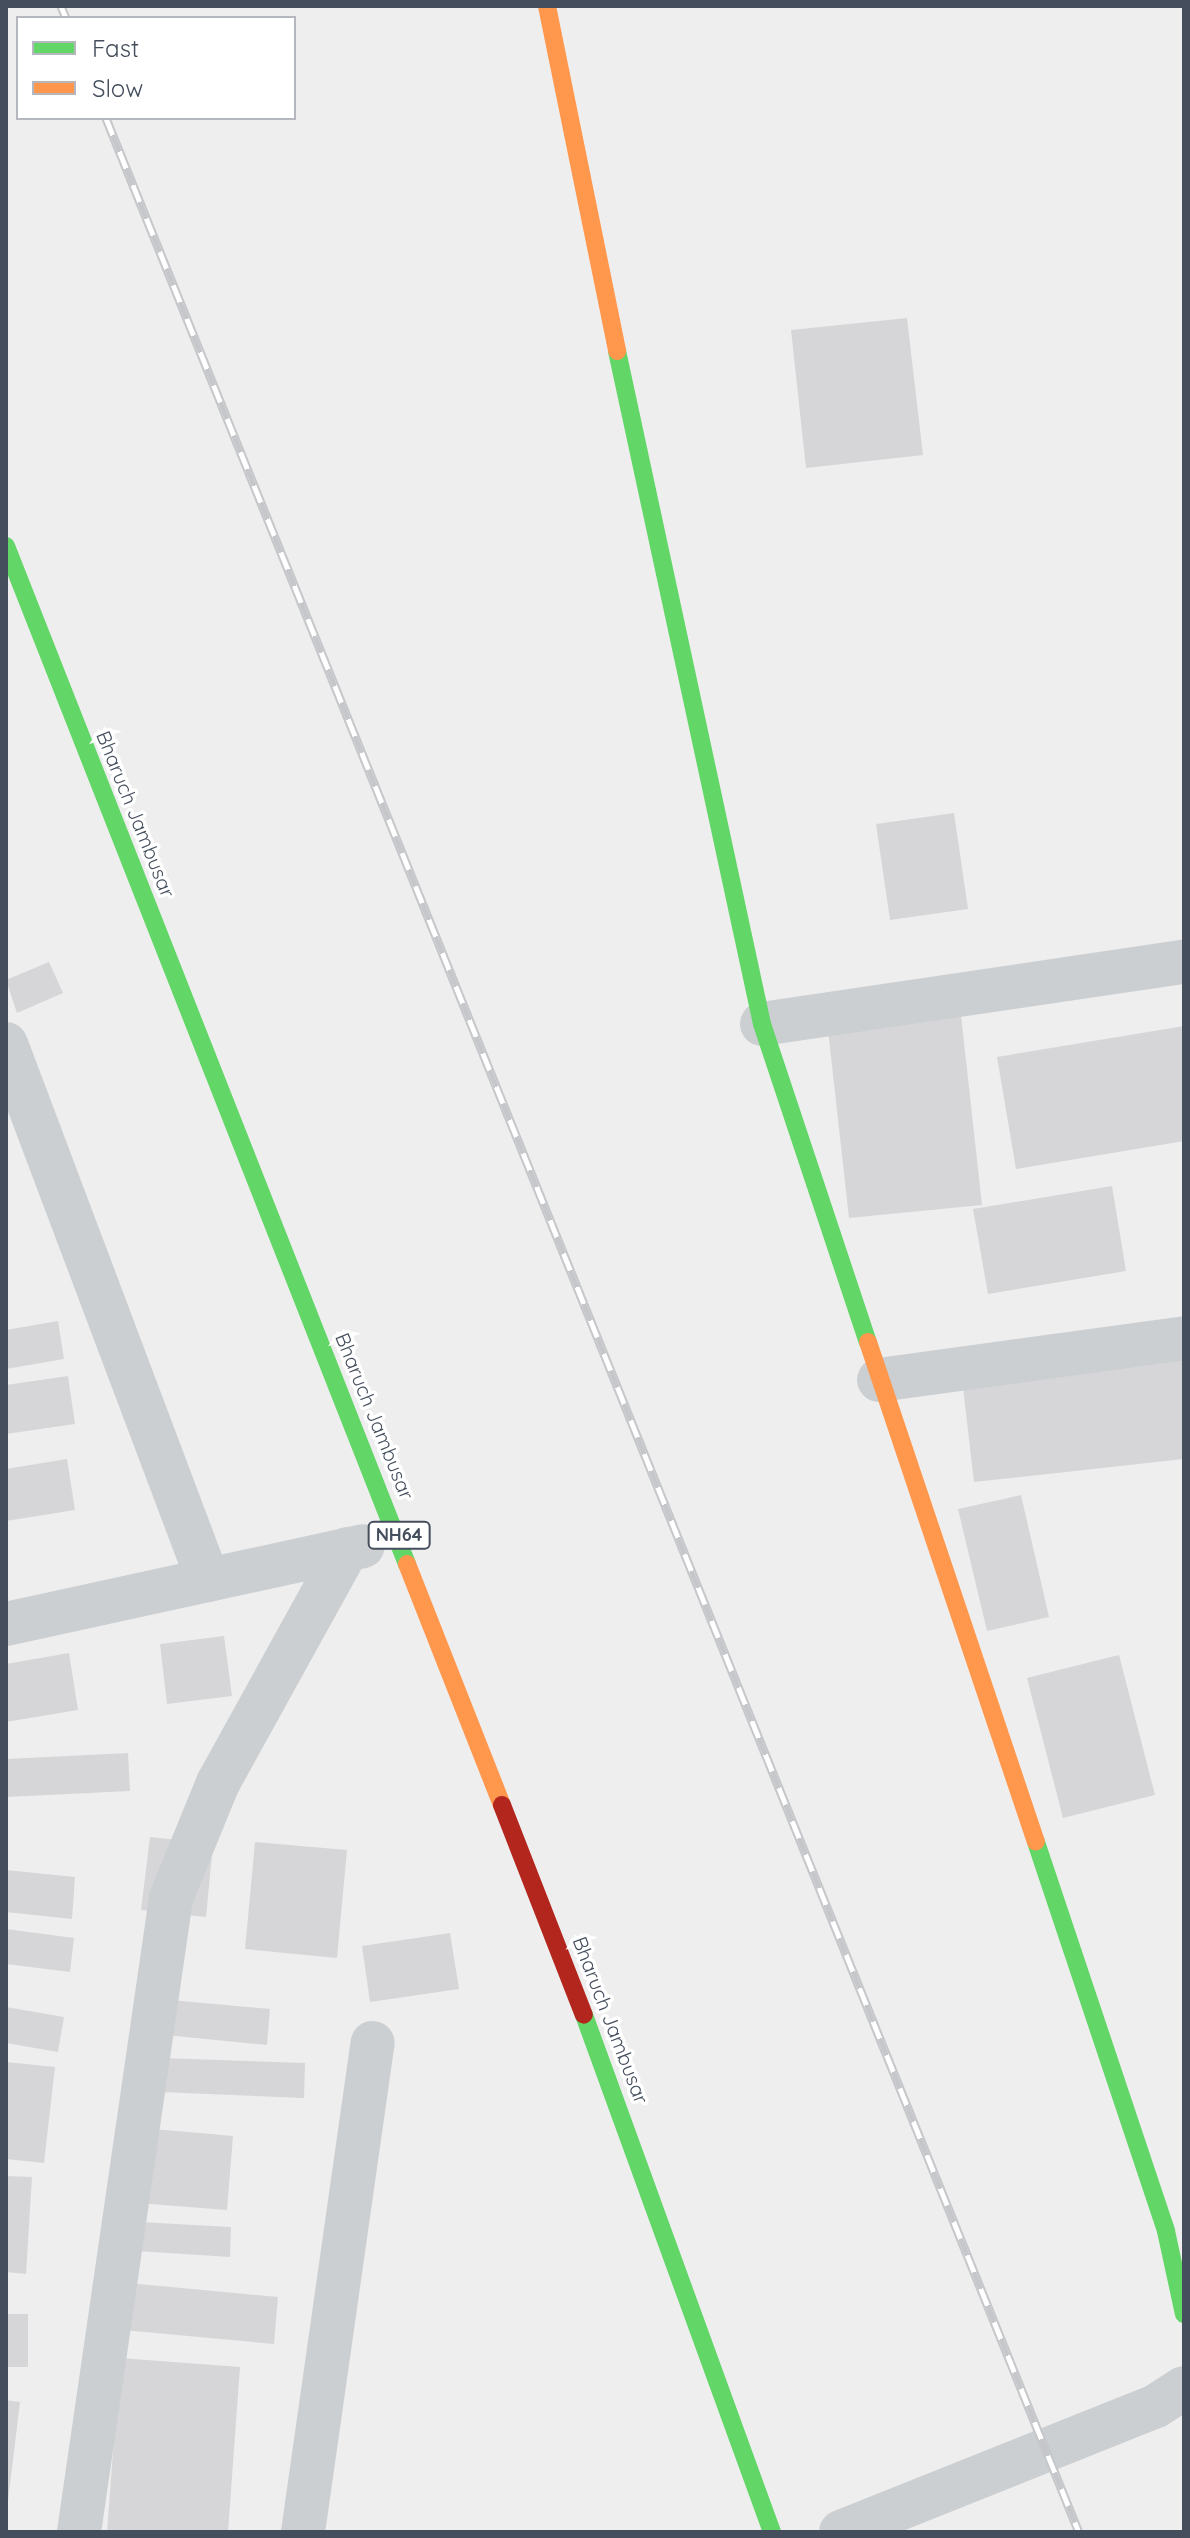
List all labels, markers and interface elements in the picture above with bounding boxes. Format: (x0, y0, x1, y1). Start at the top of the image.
legend (16, 16, 296, 120)
text: Fast (92, 33, 139, 63)
text: Slow (92, 73, 143, 103)
street label: Bharuch Jambusar (92, 727, 180, 901)
street label: Bharuch Jambusar (331, 1329, 419, 1503)
road number: NH64 (367, 1521, 431, 1549)
street label: Bharuch Jambusar (568, 1933, 654, 2107)

